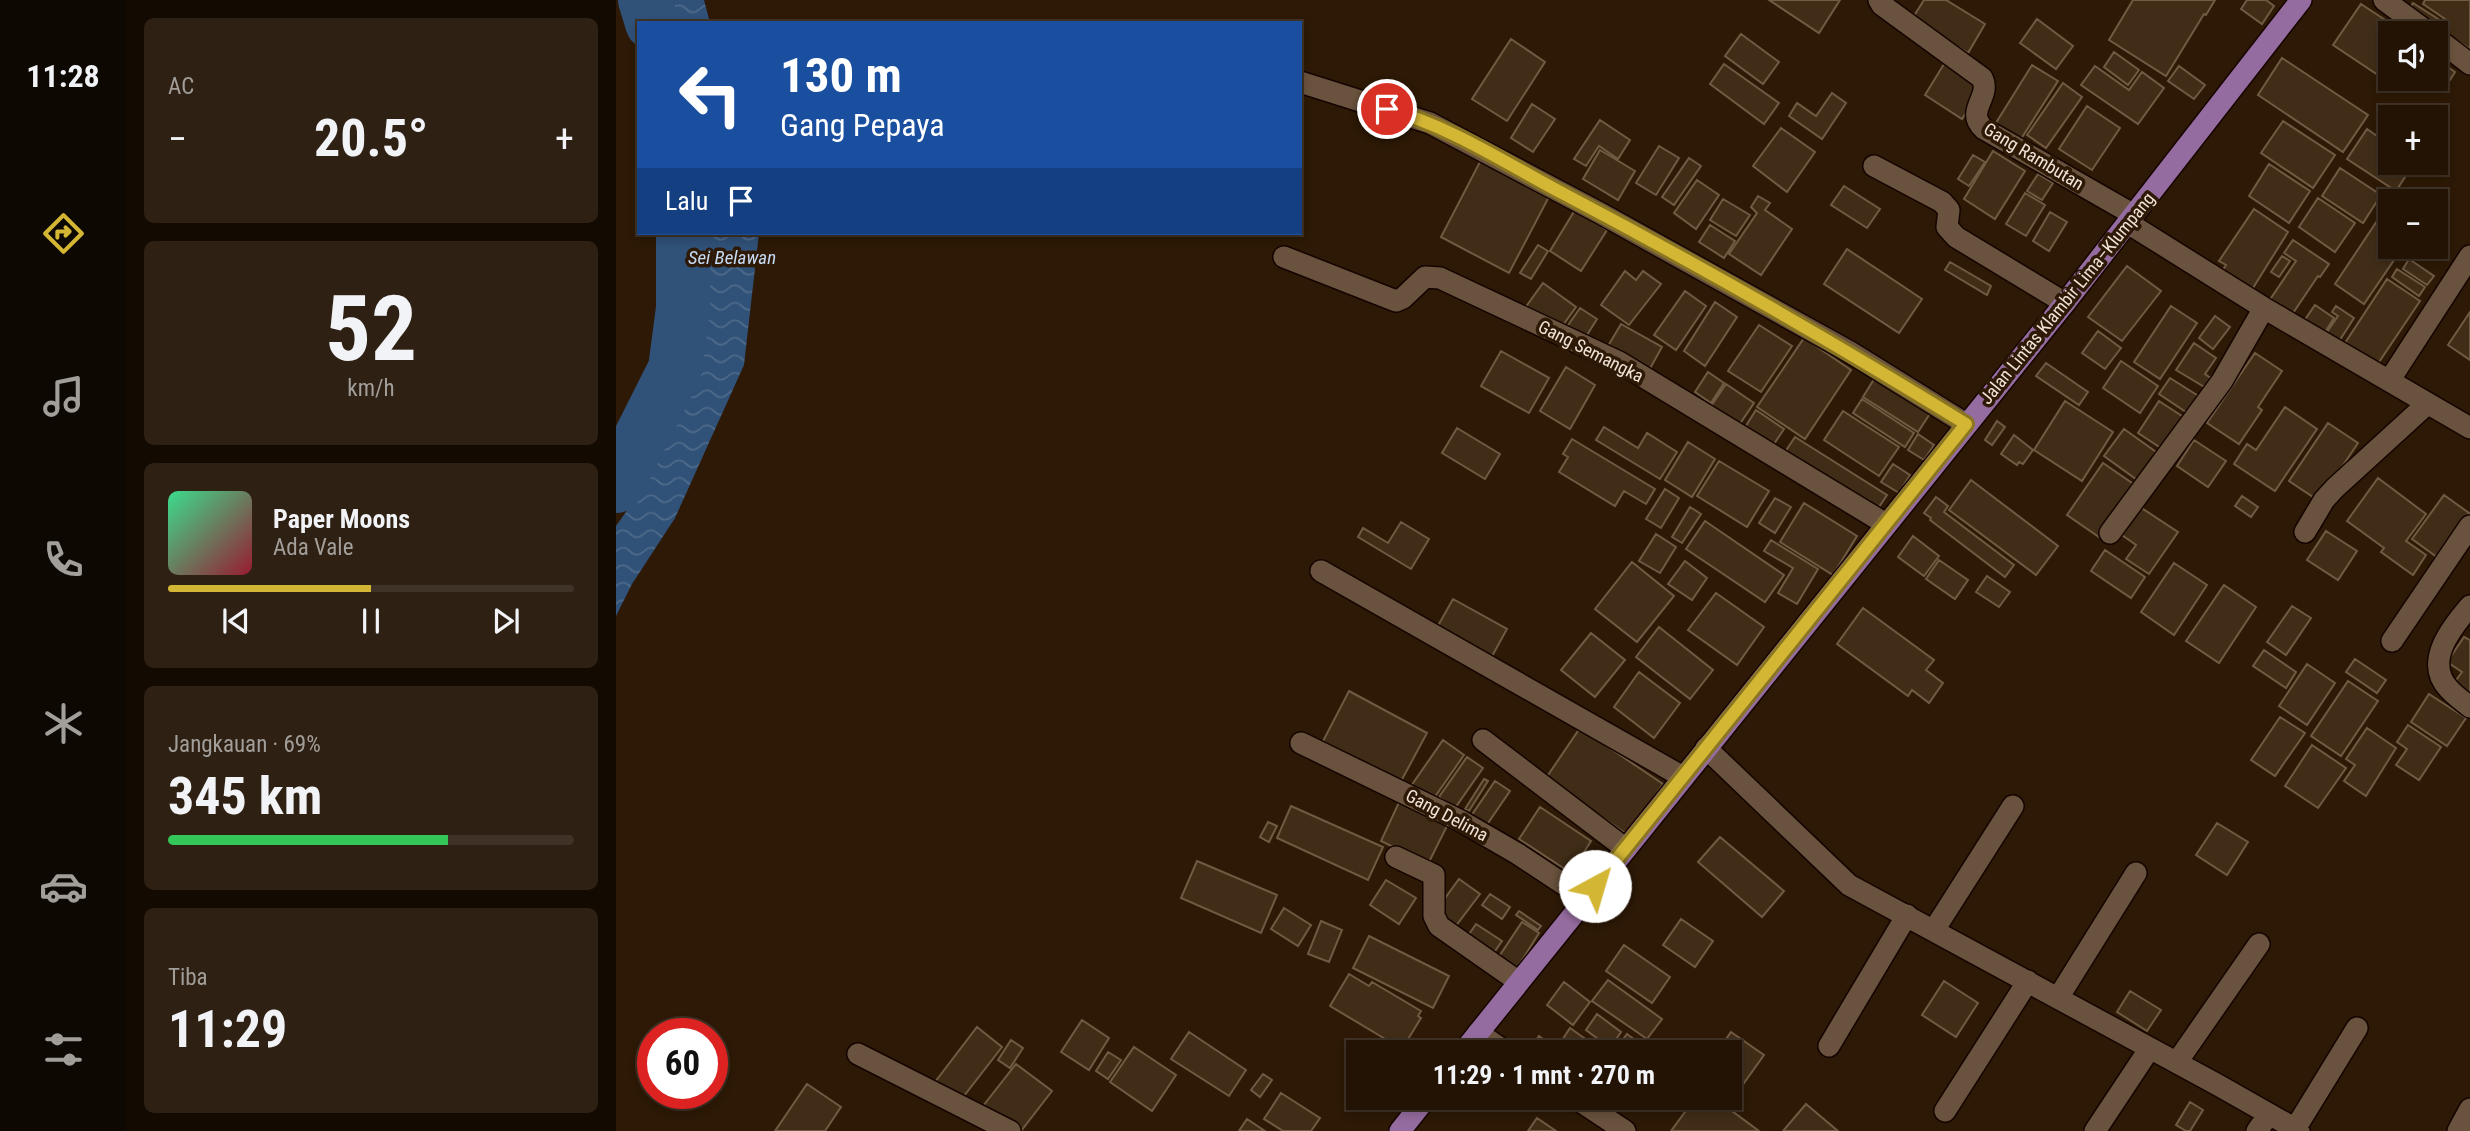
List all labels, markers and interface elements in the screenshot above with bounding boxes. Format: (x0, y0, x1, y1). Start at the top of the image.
map controls (2378, 21, 2448, 259)
button: sound (2378, 21, 2448, 91)
text: 130 m (780, 47, 902, 104)
icon: left (665, 49, 756, 140)
text: 11:28 (26, 57, 100, 95)
text: AC (168, 73, 194, 100)
pin (1357, 79, 1417, 139)
icon: arrive (1368, 90, 1406, 128)
button: + (2378, 105, 2448, 175)
text: Gang Pepaya (780, 106, 945, 144)
text: 20.5° (314, 108, 428, 169)
text: − (168, 117, 187, 161)
text: + (555, 117, 574, 161)
street label: Gang Rambutan (1980, 118, 2088, 194)
icon: arrive (722, 182, 760, 220)
text: Lalu (665, 186, 708, 216)
street label: Jalan Lintas Klambir Lima–Klumpang (1975, 188, 2159, 408)
button: − (2378, 189, 2448, 259)
icon: directions (39, 209, 88, 258)
water label: Sei Belawan (688, 246, 776, 269)
text: 52 (325, 276, 417, 382)
street label: Gang Semangka (1535, 315, 1647, 387)
icon: music (39, 372, 88, 421)
text: km/h (347, 375, 395, 402)
text: Paper Moons (273, 504, 410, 534)
text: Ada Vale (273, 534, 353, 561)
icon: phone (39, 535, 88, 584)
icon: previous (217, 602, 255, 640)
icon: pause (352, 602, 390, 640)
icon: next (487, 602, 525, 640)
icon: climate (39, 699, 88, 748)
text: Jangkauan · 69% (168, 731, 321, 758)
text: 345 km (168, 766, 322, 827)
street label: Gang Delima (1402, 785, 1492, 845)
position arrow (1558, 849, 1632, 923)
icon: car (39, 862, 88, 911)
text: Tiba (168, 964, 208, 991)
text: 11:29 (168, 999, 287, 1060)
speed limit sign: 60 (637, 1018, 728, 1109)
icon: filters (39, 1025, 88, 1074)
text: 11:29 · 1 mnt · 270 m (1433, 1060, 1655, 1090)

